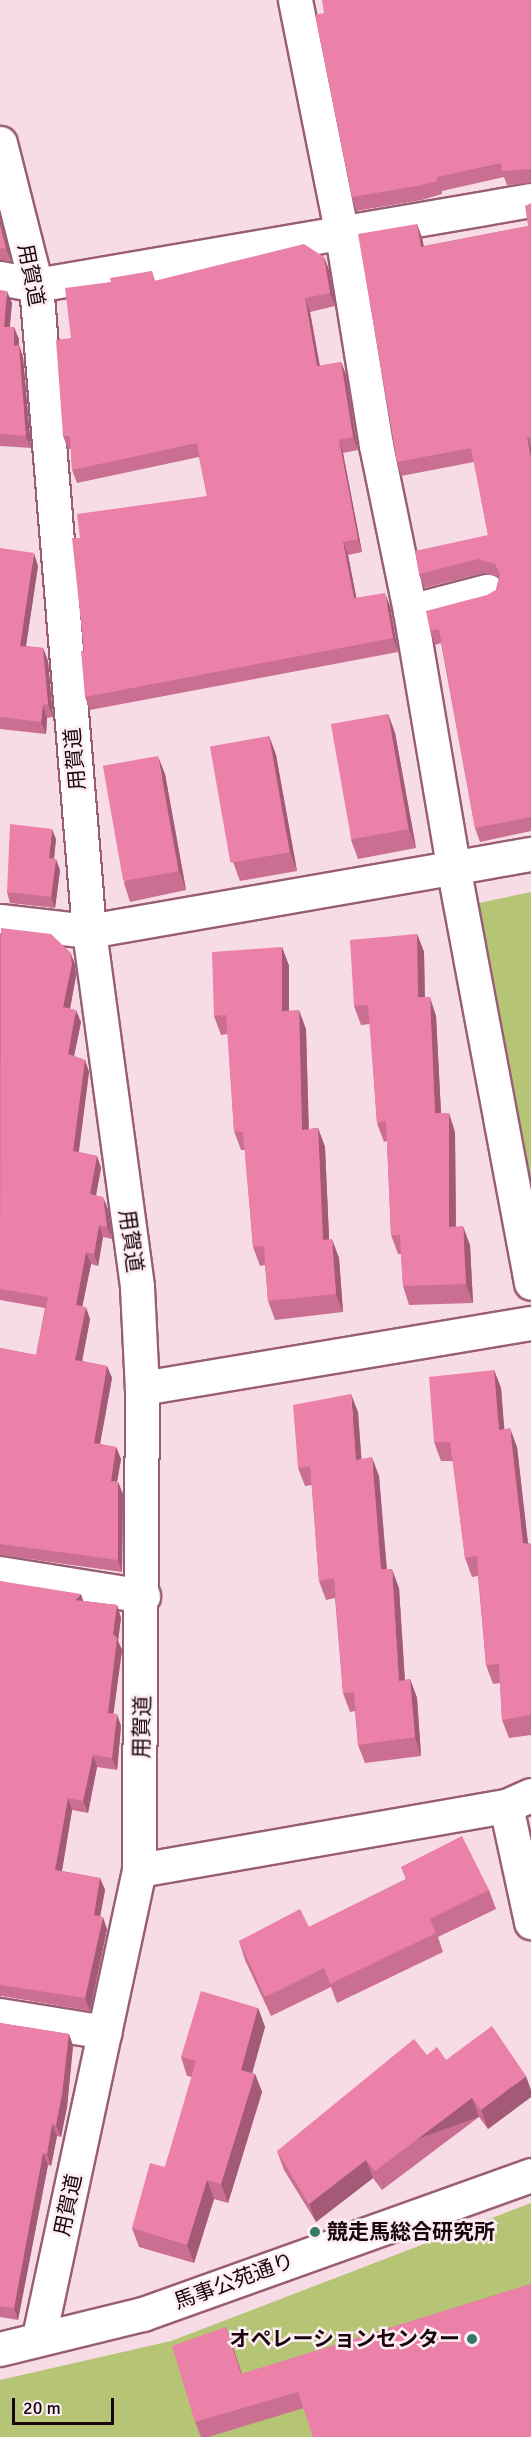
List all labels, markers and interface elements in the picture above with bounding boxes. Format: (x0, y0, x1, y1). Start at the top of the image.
street label: 用賀道 (13, 242, 49, 308)
street label: 用賀道 (60, 727, 90, 791)
street label: 用賀道 (114, 1208, 148, 1274)
street label: 用賀道 (129, 1695, 155, 1759)
street label: 用賀道 (49, 2172, 87, 2238)
place label: 競走馬総合研究所 (327, 2219, 495, 2245)
marker: 競走馬総合研究所 (308, 2225, 322, 2239)
street label: 馬事公苑通り (170, 2248, 298, 2314)
place label: オペレーションセンター (229, 2326, 460, 2352)
marker: オペレーションセンター (465, 2332, 479, 2346)
scale bar (15, 2386, 117, 2424)
text: 20 m (23, 2397, 61, 2419)

